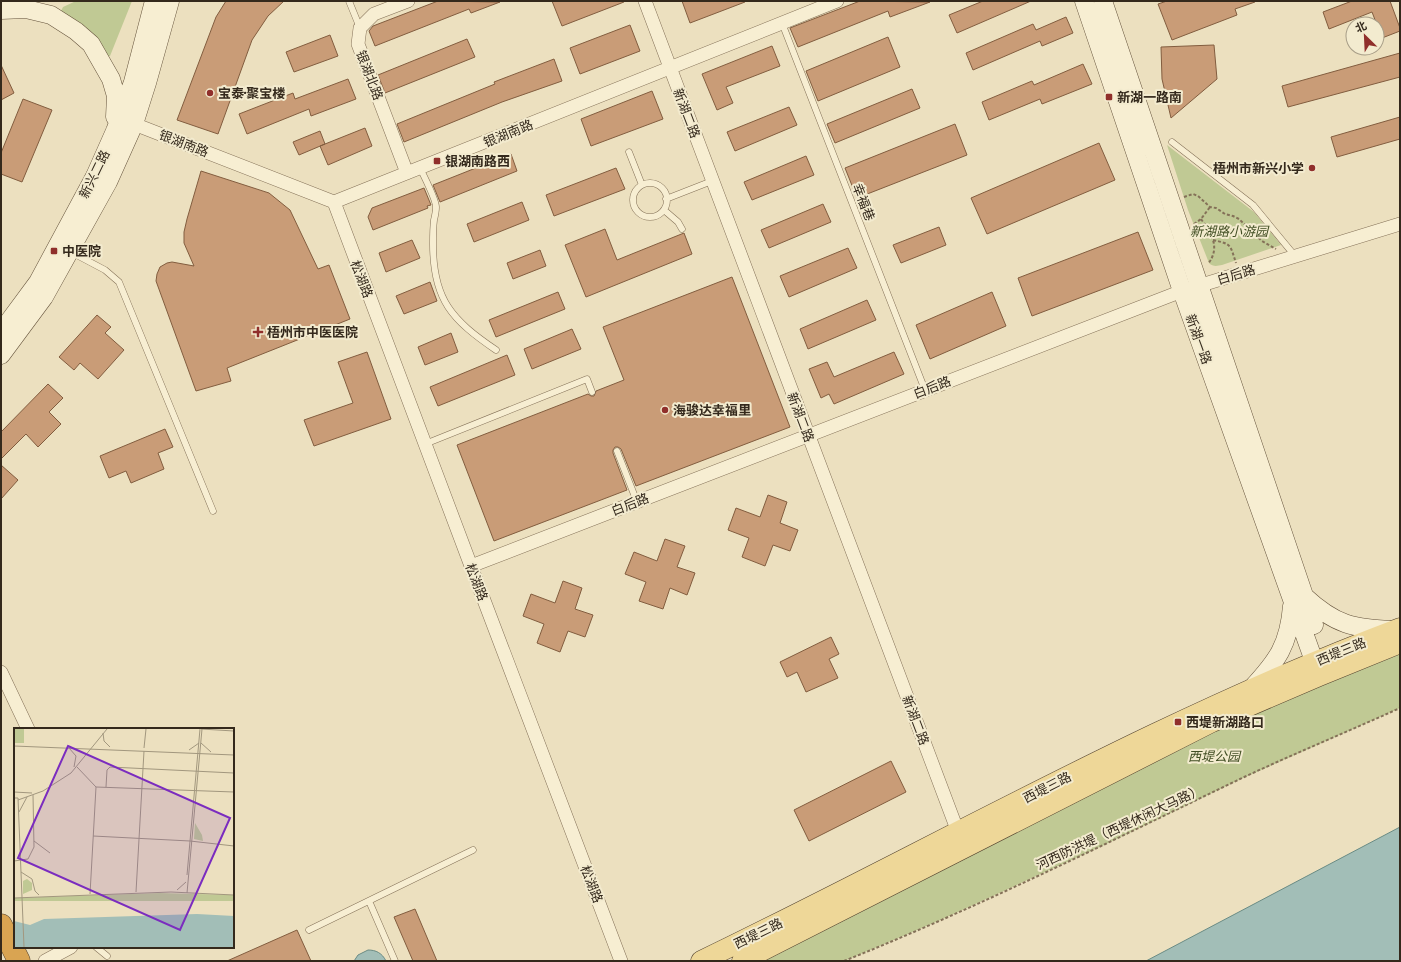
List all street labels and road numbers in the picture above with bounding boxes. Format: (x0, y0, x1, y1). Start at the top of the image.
street label: 银湖北路 (352, 48, 387, 103)
street label: 新湖二路 (669, 86, 704, 141)
street label: 银湖南路 (481, 116, 535, 151)
street label: 银湖南路 (156, 126, 211, 161)
street label: 新兴二路 (75, 147, 113, 201)
street label: 幸福巷 (849, 181, 878, 223)
street label: 松湖路 (347, 258, 376, 300)
street label: 白后路 (1215, 261, 1257, 288)
street label: 新湖一路 (1182, 312, 1215, 367)
street label: 白后路 (911, 373, 953, 402)
street label: 新湖二路 (783, 390, 818, 445)
street label: 白后路 (609, 490, 651, 519)
street label: 松湖路 (462, 561, 491, 603)
street label: 西堤三路 (1314, 634, 1368, 669)
street label: 新湖二路 (898, 693, 933, 748)
street label: 西堤三路 (1020, 768, 1074, 807)
street label: 河西防洪堤（西堤休闲大马路） (1033, 781, 1205, 874)
street label: 松湖路 (577, 863, 606, 905)
street label: 西堤三路 (731, 914, 785, 952)

